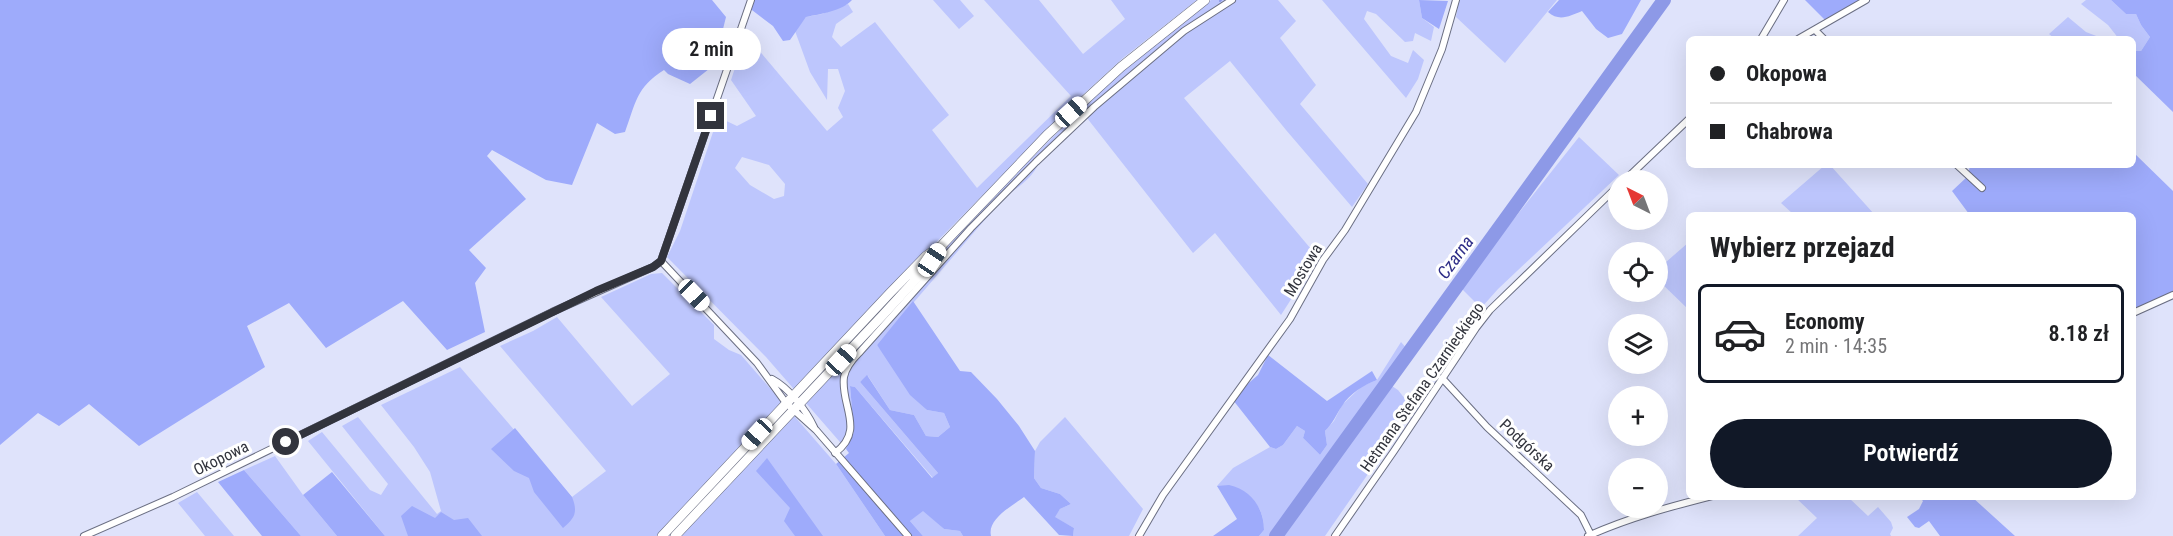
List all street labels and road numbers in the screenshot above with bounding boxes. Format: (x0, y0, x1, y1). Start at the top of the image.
street label: Mostowa (1280, 240, 1326, 300)
street label: Hetmana Stefana Czarnieckiego (1356, 299, 1488, 475)
street label: Podgórska (1496, 415, 1558, 475)
street label: Okopowa (190, 437, 252, 479)

